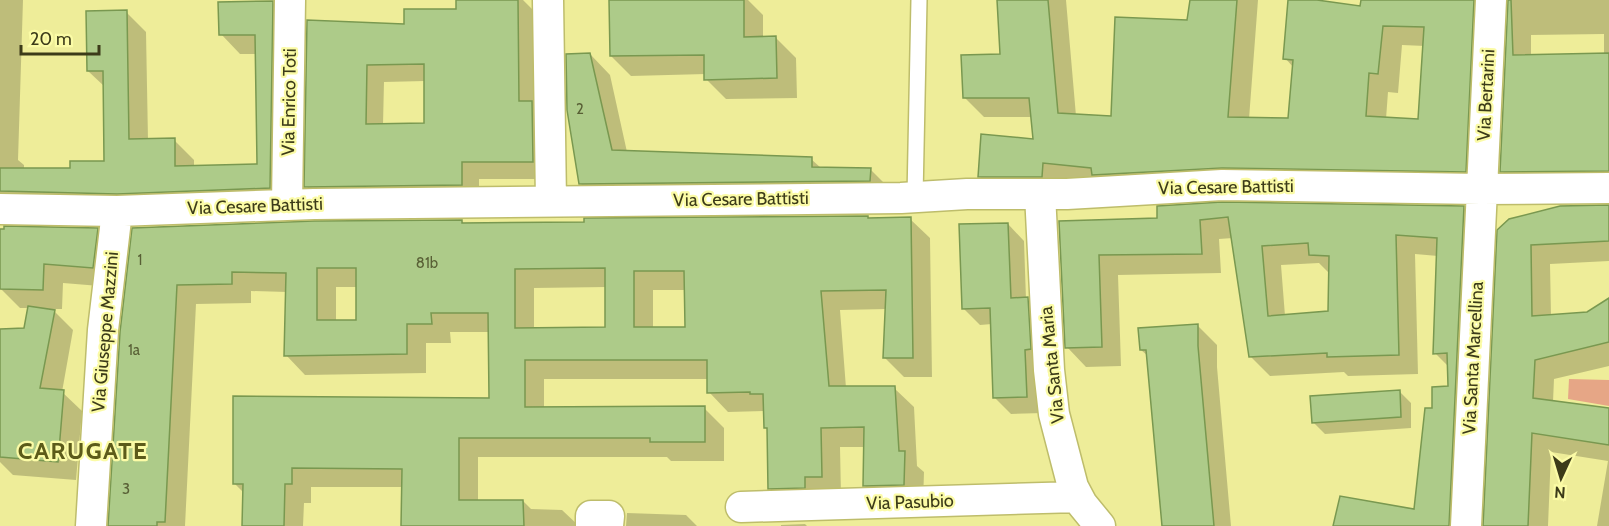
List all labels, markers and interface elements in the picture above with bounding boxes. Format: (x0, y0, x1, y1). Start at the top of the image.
scale bar (21, 18, 99, 56)
text: 20 m (30, 28, 72, 50)
street label: Via Enrico Toti (277, 48, 301, 156)
street label: Via Bertarini (1473, 48, 1499, 142)
house number: 2 (576, 100, 584, 118)
street label: Via Cesare Battisti (1158, 175, 1294, 199)
street label: Via Cesare Battisti (673, 187, 809, 211)
street label: Via Cesare Battisti (187, 193, 323, 219)
street label: Via Giuseppe Mazzini (87, 251, 123, 413)
house number: 1 (138, 251, 142, 269)
house number: 81b (416, 254, 438, 272)
street label: Via Santa Marcellina (1458, 281, 1488, 435)
street label: Via Santa Maria (1035, 305, 1069, 425)
house number: 1a (128, 341, 141, 359)
district label: CARUGATE (18, 436, 148, 465)
north arrow (1531, 448, 1591, 508)
house number: 3 (122, 480, 130, 498)
text: N (1554, 483, 1566, 502)
street label: Via Pasubio (866, 489, 954, 515)

